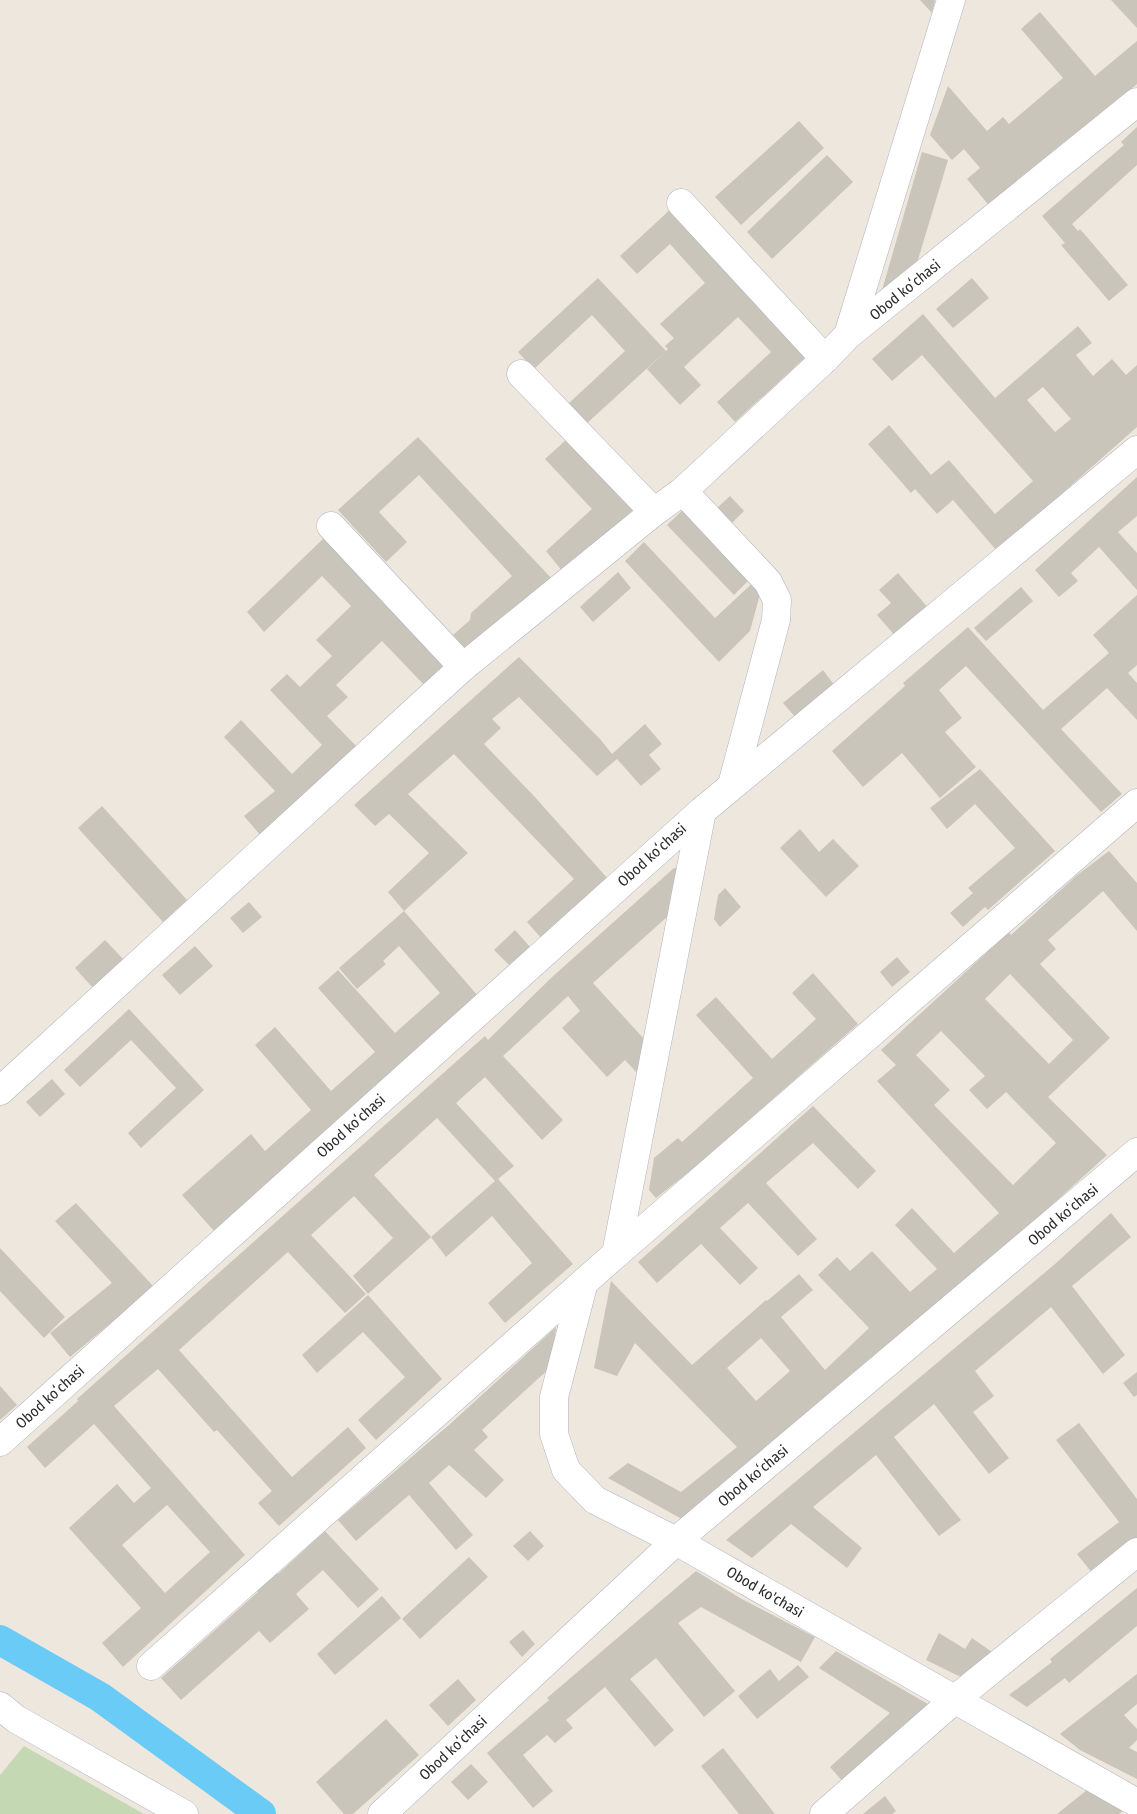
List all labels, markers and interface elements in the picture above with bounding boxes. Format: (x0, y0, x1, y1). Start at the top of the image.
street label: Obod koʻchasi (866, 256, 944, 324)
street label: Obod koʻchasi (614, 819, 690, 891)
street label: Obod koʻchasi (313, 1090, 389, 1162)
street label: Obod koʻchasi (1024, 1180, 1102, 1250)
street label: Obod koʻchasi (12, 1361, 88, 1433)
street label: Obod koʻchasi (714, 1441, 792, 1511)
street label: Obod ko'chasi (723, 1563, 807, 1621)
street label: Obod koʻchasi (415, 1712, 491, 1784)

